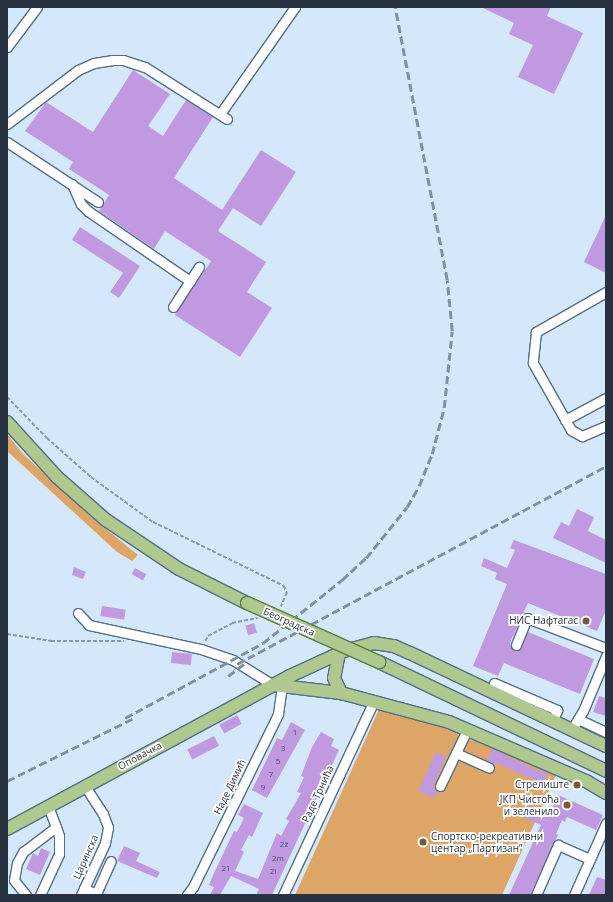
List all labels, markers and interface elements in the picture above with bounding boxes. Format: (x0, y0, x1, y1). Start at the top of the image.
street label: Београдска (261, 605, 317, 639)
place label: НИС Нафтагас (509, 615, 578, 627)
marker: НИС Нафтагас (581, 616, 591, 626)
house number: 1 (293, 727, 297, 737)
street label: Оповачка (116, 739, 164, 773)
house number: 3 (281, 743, 285, 753)
house number: 5 (276, 756, 280, 766)
street label: Наде Димић (211, 757, 249, 817)
street label: Раде Трнића (300, 764, 336, 824)
house number: 7 (269, 769, 273, 779)
place label: Стрелиште (515, 779, 569, 791)
marker: Стрелиште (572, 780, 582, 790)
house number: 9 (261, 782, 265, 792)
place label: ЈКП Чистоћа и зеленило (500, 793, 559, 816)
marker: ЈКП Чистоћа и зеленило (562, 800, 572, 810)
place label: Спортско-рекреативни центар „Партизан” (431, 830, 543, 854)
street label: Царинска (71, 833, 101, 881)
marker: Спортско-рекреативни центар „Партизан” (418, 837, 428, 847)
house number: 2ž (280, 839, 288, 849)
house number: 2m (272, 853, 284, 863)
house number: 21 (221, 863, 231, 873)
house number: 2i (270, 866, 276, 876)

